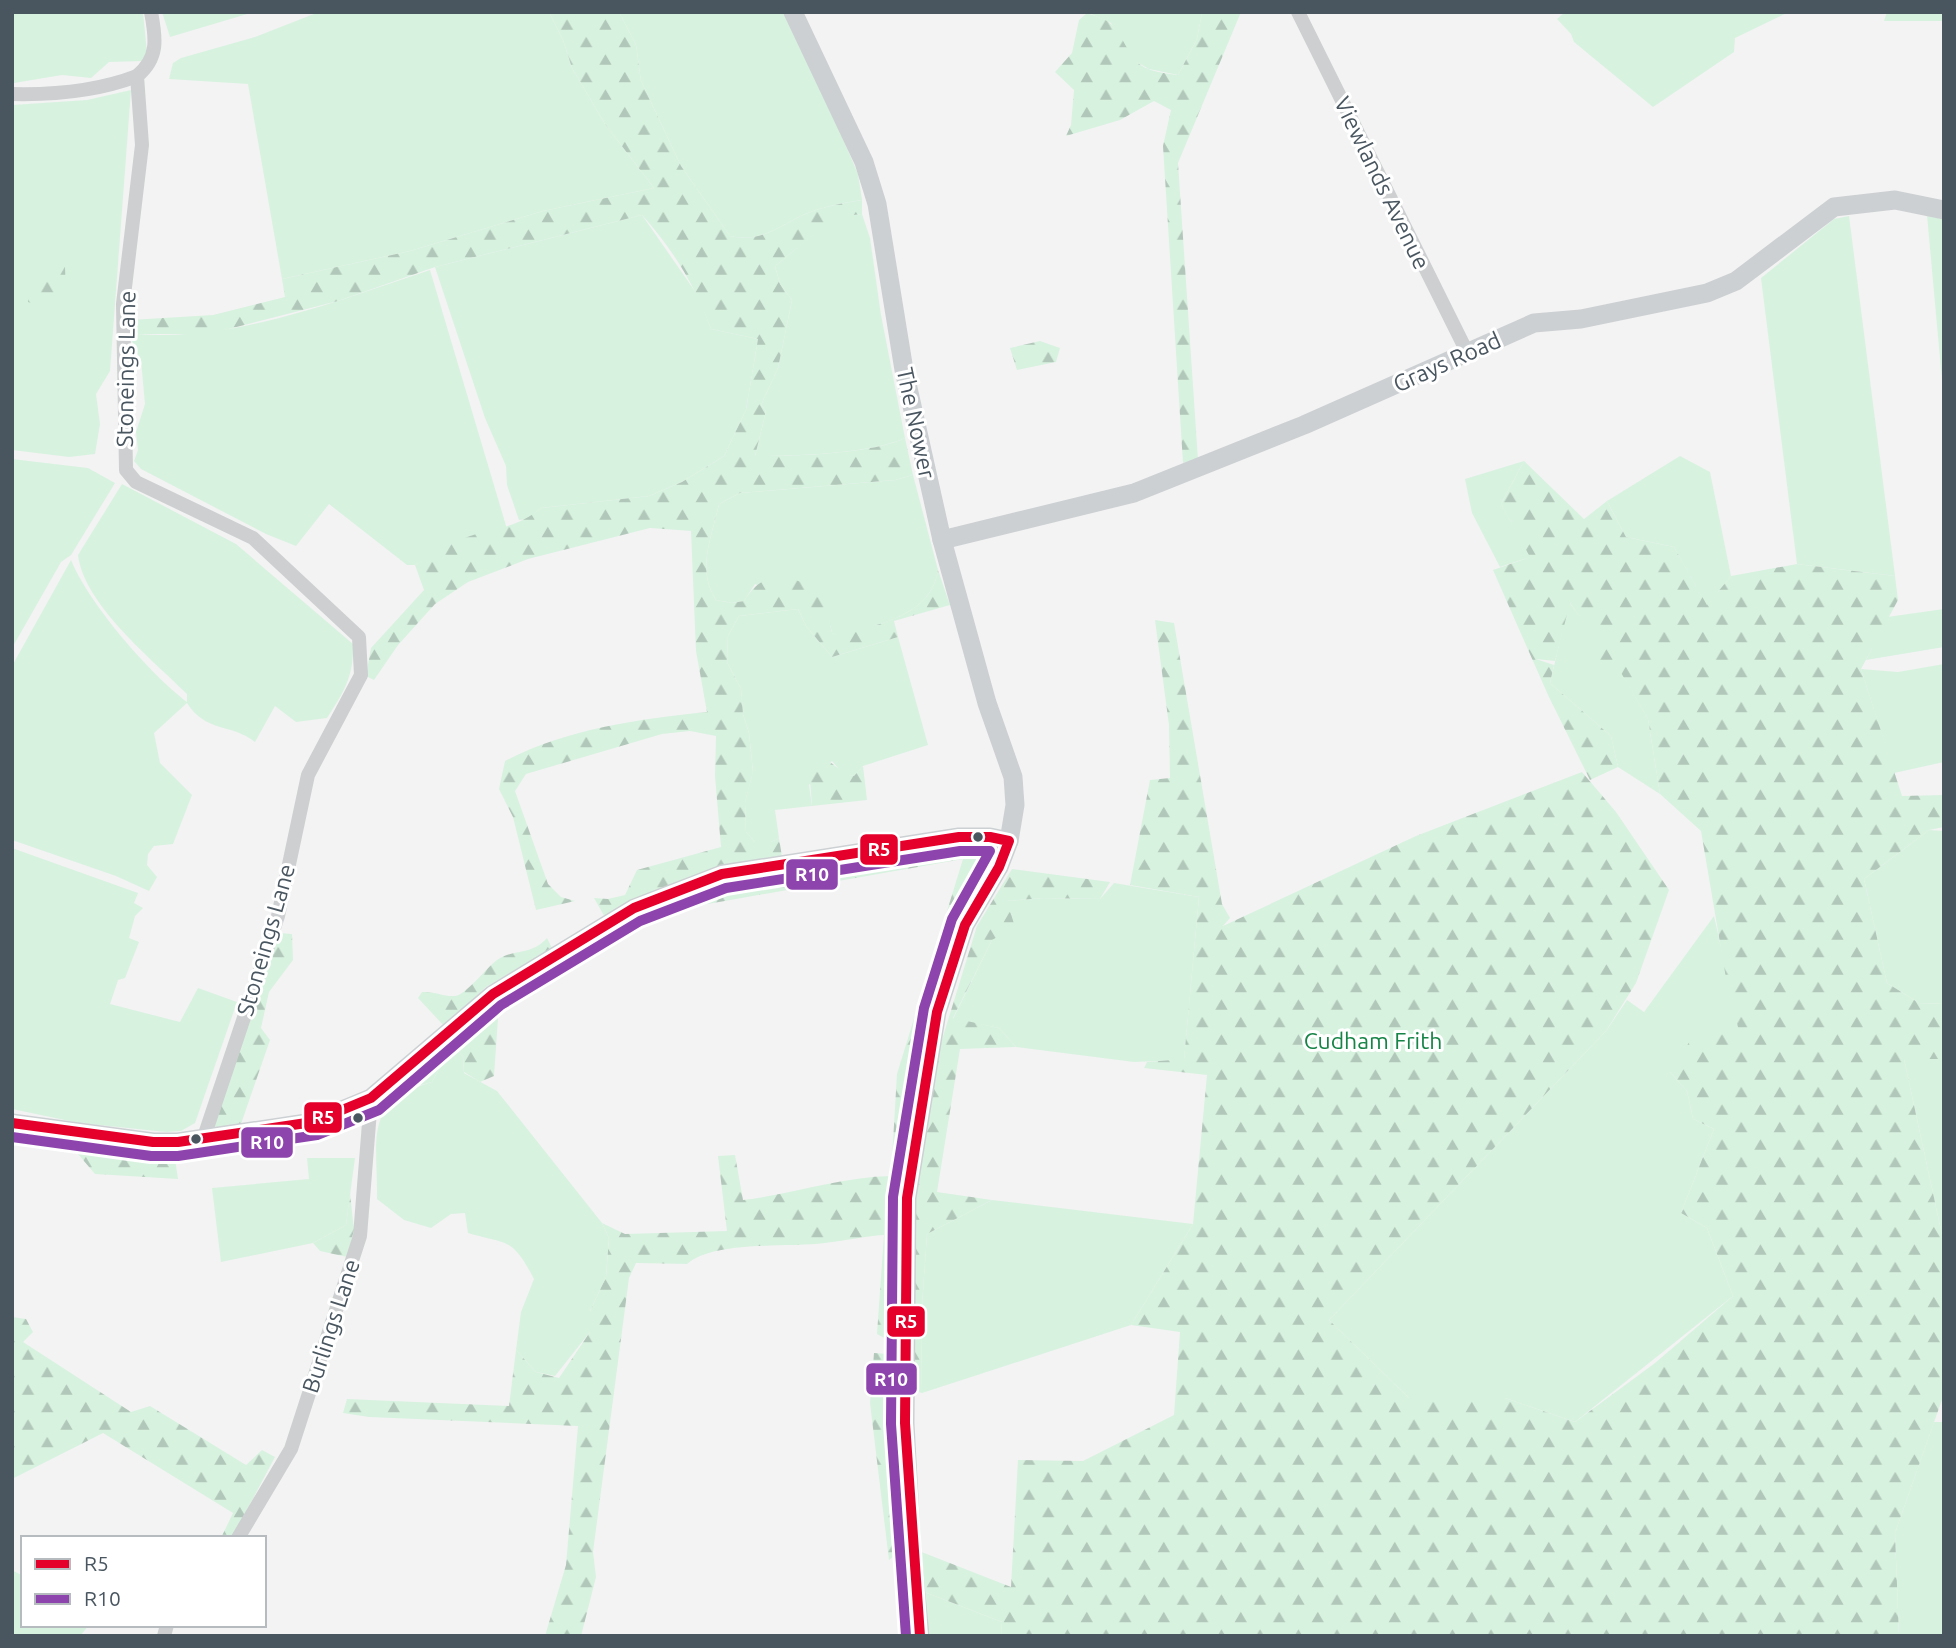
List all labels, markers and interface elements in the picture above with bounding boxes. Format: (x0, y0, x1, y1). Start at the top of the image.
street label: Viewlands Avenue (1330, 92, 1435, 273)
street label: Stoneings Lane (112, 290, 139, 448)
street label: Grays Road (1389, 327, 1504, 396)
street label: The Nower (893, 365, 941, 481)
unlabelled marker (971, 830, 985, 844)
line badge: R5 (859, 833, 899, 866)
text: R5 (867, 838, 891, 860)
line badge: R10 (785, 858, 839, 891)
street label: Stoneings Lane (232, 861, 299, 1019)
text: R10 (795, 863, 829, 885)
park label: Cudham Frith (1304, 1028, 1442, 1053)
line badge: R5 (303, 1101, 343, 1134)
text: R5 (311, 1106, 335, 1128)
unlabelled marker (351, 1111, 365, 1125)
line badge: R10 (240, 1126, 294, 1159)
text: R10 (250, 1131, 284, 1153)
unlabelled marker (189, 1132, 203, 1146)
street label: Burlings Lane (297, 1256, 364, 1396)
line badge: R5 (886, 1305, 926, 1338)
text: R5 (894, 1310, 918, 1332)
line badge: R10 (865, 1362, 918, 1396)
text: R10 (874, 1368, 908, 1390)
legend (21, 1536, 266, 1627)
text: R5 (84, 1551, 109, 1575)
text: R10 (84, 1586, 121, 1610)

